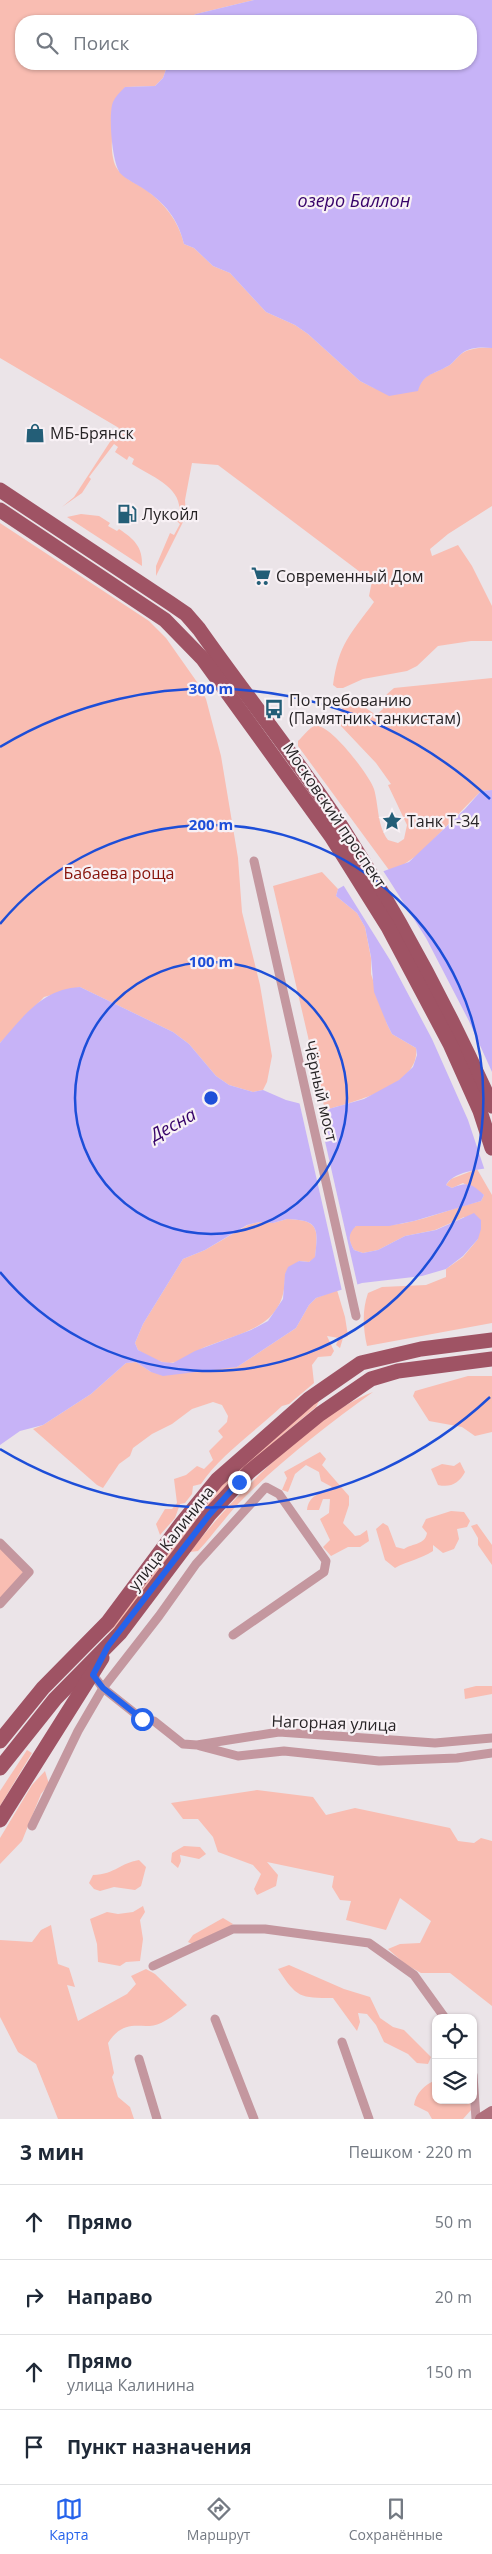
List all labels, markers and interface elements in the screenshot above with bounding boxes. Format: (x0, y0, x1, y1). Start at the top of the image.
search box (15, 15, 477, 70)
icon: search (33, 29, 61, 57)
text: Поиск (73, 30, 129, 56)
water label: озеро Баллон (298, 188, 411, 212)
shop icon: МБ-Брянск (24, 422, 46, 444)
place label: МБ-Брянск (50, 422, 135, 444)
fuel station icon: Лукойл (116, 503, 138, 525)
place label: Лукойл (142, 503, 198, 525)
supermarket icon: Современный Дом (250, 565, 272, 587)
place label: Современный Дом (276, 565, 424, 587)
text: 300 m (189, 678, 233, 698)
place label: По требованию (Памятник танкистам) (289, 689, 461, 729)
bus stop icon: По требованию (Памятник танкистам) (263, 698, 285, 720)
street label: Московский проспект (278, 738, 392, 892)
place icon: Танк Т-34 (381, 810, 403, 832)
place label: Танк Т-34 (407, 810, 480, 832)
text: 200 m (189, 814, 233, 834)
park label: Бабаева роща (64, 862, 174, 884)
text: 100 m (189, 951, 233, 971)
street label: Чёрный мост (299, 1038, 343, 1144)
centre of rings (202, 1089, 220, 1107)
water label: Десна (143, 1102, 200, 1148)
route end (228, 1471, 251, 1494)
street label: улица Калинина (123, 1481, 219, 1595)
route start (131, 1708, 154, 1731)
street label: Нагорная улица (271, 1710, 397, 1736)
map controls (432, 2014, 477, 2104)
button: locate (432, 2014, 477, 2059)
button: layers (432, 2059, 477, 2104)
text: 3 мин (20, 2138, 84, 2166)
text: Пешком · 220 m (349, 2141, 472, 2163)
icon: ahead (20, 2208, 48, 2236)
text: Прямо (67, 2209, 132, 2235)
text: 50 m (435, 2211, 472, 2233)
icon: right (20, 2283, 48, 2311)
text: Направо (67, 2284, 153, 2310)
text: 20 m (435, 2286, 472, 2308)
text: Прямо (67, 2348, 132, 2374)
icon: ahead (20, 2358, 48, 2386)
text: 150 m (426, 2361, 472, 2383)
text: улица Калинина (67, 2374, 195, 2396)
icon: arrive (20, 2433, 48, 2461)
text: Пункт назначения (67, 2434, 252, 2460)
tab: Карта (49, 2495, 88, 2544)
tab: Маршрут (187, 2495, 250, 2544)
tab: Сохранённые (349, 2495, 443, 2544)

